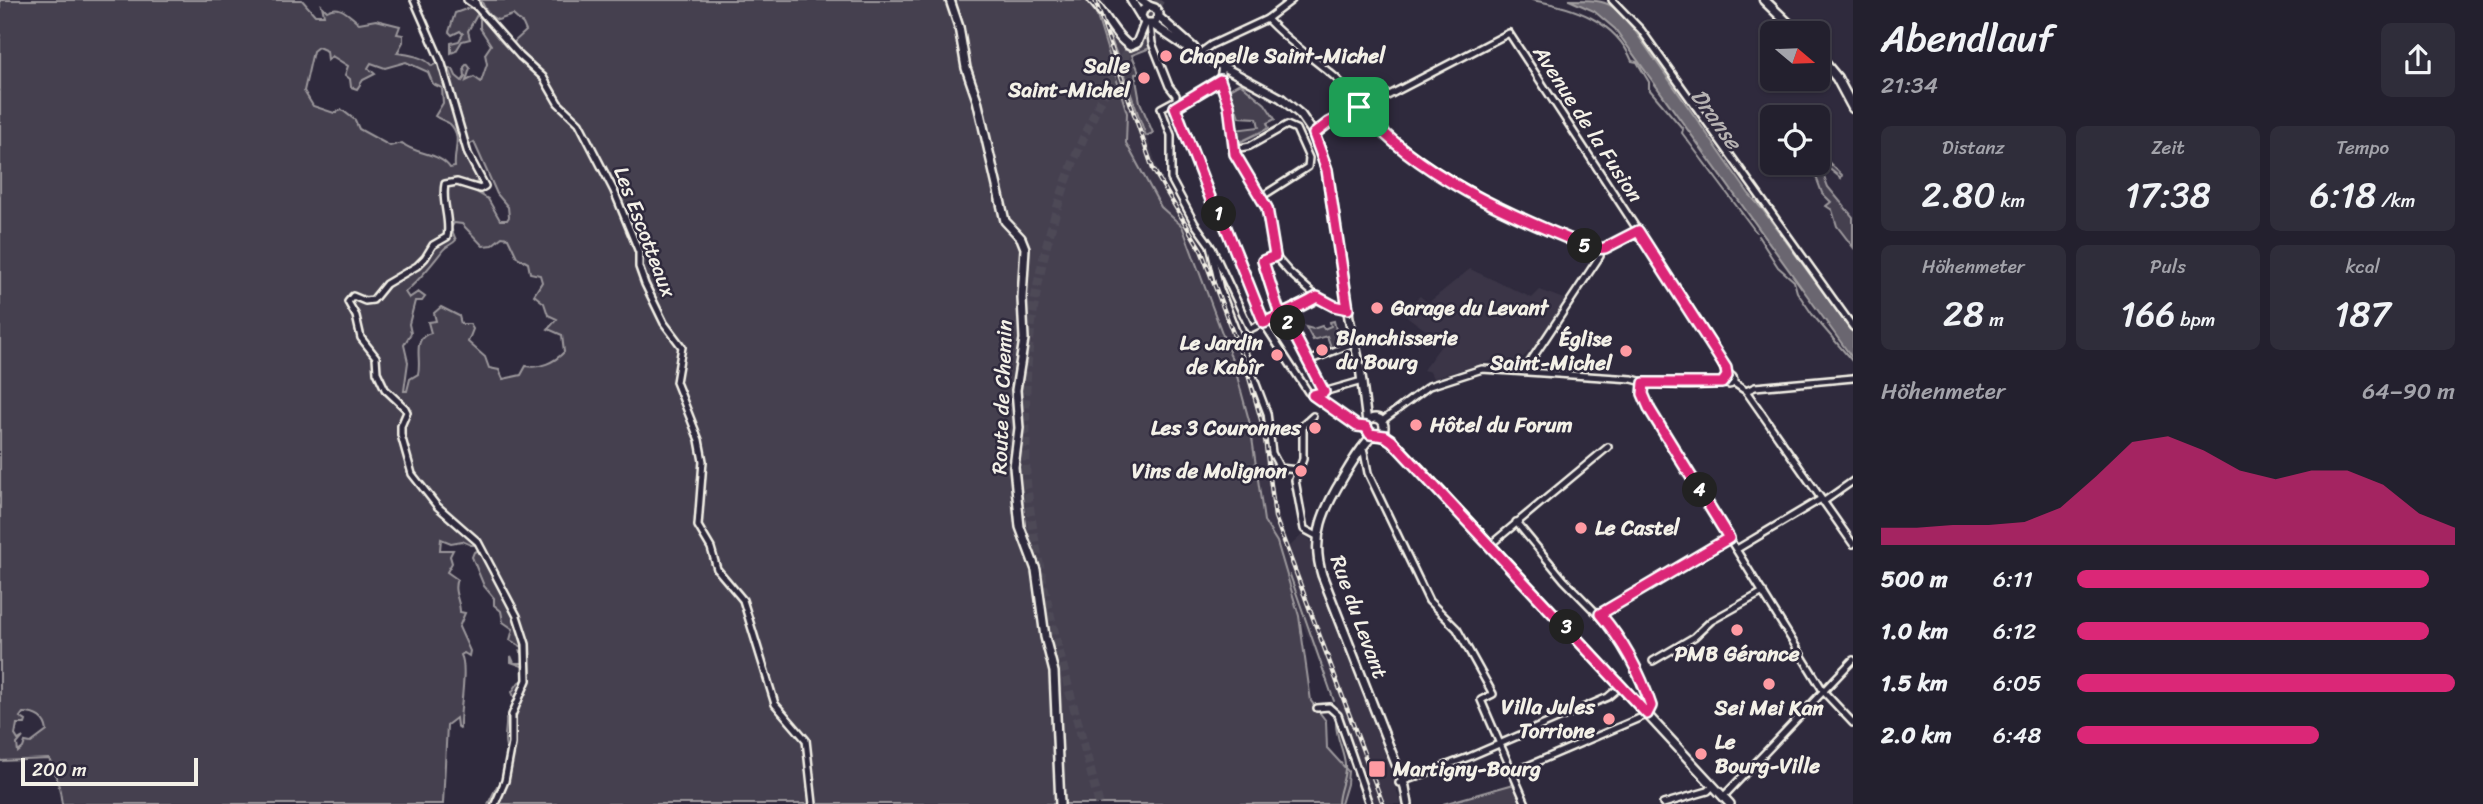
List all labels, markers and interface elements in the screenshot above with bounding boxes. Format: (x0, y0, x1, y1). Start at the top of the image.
text: Abendlauf (1881, 5, 2054, 72)
north arrow (1760, 21, 1830, 91)
map controls (1760, 21, 1830, 175)
button: share (2381, 23, 2455, 97)
street label: Avenue de la Fusion (1522, 36, 1654, 211)
place label: Chapelle Saint-Michel (1179, 37, 1386, 75)
place label: Salle Saint-Michel (1007, 47, 1131, 109)
marker: Chapelle Saint-Michel (1158, 48, 1174, 64)
text: 21:34 (1881, 65, 1938, 106)
marker: Salle Saint-Michel (1136, 70, 1152, 86)
pin (1329, 77, 1389, 137)
water label: Dranse (1679, 79, 1754, 160)
icon: arrive (1340, 88, 1378, 126)
button: locate (1760, 105, 1830, 175)
text: Distanz (1942, 131, 2005, 164)
text: Zeit (2151, 131, 2185, 164)
text: Tempo (2336, 131, 2389, 164)
street label: Les Escotteaux (603, 161, 688, 304)
text: 2.80 (1922, 164, 1996, 226)
text: 17:38 (2125, 164, 2211, 226)
text: 6:18 (2310, 164, 2376, 226)
text: km (1996, 184, 2025, 217)
text: /km (2376, 184, 2415, 217)
pin: 1 (1202, 196, 1236, 232)
text: 1 (1214, 197, 1223, 230)
pin: 5 (1568, 229, 1602, 264)
text: 5 (1579, 229, 1590, 262)
text: Höhenmeter (1922, 250, 2025, 283)
text: Puls (2150, 250, 2186, 283)
text: kcal (2345, 250, 2380, 283)
text: 28 (1943, 283, 1984, 345)
text: 166 (2121, 283, 2175, 345)
text: 187 (2335, 283, 2391, 345)
place label: Garage du Levant (1390, 289, 1550, 327)
marker: Garage du Levant (1369, 300, 1385, 316)
text: m (1984, 303, 2004, 336)
text: bpm (2175, 303, 2215, 336)
pin: 2 (1270, 306, 1306, 340)
text: 2 (1282, 306, 1293, 339)
street label: Route de Chemin (980, 319, 1024, 475)
place label: Blanchisserie du Bourg (1336, 319, 1458, 381)
place label: Église Saint-Michel (1489, 320, 1613, 382)
place label: Le Jardin de Kabîr (1180, 324, 1264, 386)
marker: Blanchisserie du Bourg (1314, 342, 1330, 358)
marker: Église Saint-Michel (1618, 343, 1634, 359)
marker: Le Jardin de Kabîr (1269, 347, 1285, 363)
text: Höhenmeter (1881, 371, 2005, 412)
text: 64–90 m (2362, 371, 2455, 412)
place label: Hôtel du Forum (1429, 406, 1573, 444)
place label: Les 3 Couronnes (1151, 409, 1302, 447)
marker: Hôtel du Forum (1408, 417, 1424, 433)
marker: Les 3 Couronnes (1307, 420, 1323, 436)
place label: Vins de Molignon (1132, 452, 1288, 490)
marker: Vins de Molignon (1293, 463, 1309, 479)
pin: 4 (1682, 472, 1718, 508)
text: 4 (1694, 473, 1705, 506)
place label: Le Castel (1595, 509, 1681, 547)
marker: Le Castel (1573, 520, 1589, 536)
street label: Rue du Levant (1319, 550, 1399, 684)
text: 500 m (1881, 559, 1948, 600)
text: 6:11 (1993, 559, 2033, 600)
pin: 3 (1550, 610, 1584, 644)
text: 3 (1561, 610, 1572, 643)
text: 1.0 km (1881, 611, 1948, 652)
text: 6:12 (1993, 611, 2036, 652)
marker: PMB Gérance (1729, 622, 1745, 638)
place label: PMB Gérance (1674, 635, 1800, 673)
text: 1.5 km (1881, 663, 1948, 704)
text: 6:05 (1993, 663, 2042, 704)
marker: Sei Mei Kan (1761, 676, 1777, 692)
place label: Villa Jules Torrione (1501, 688, 1596, 750)
place label: Sei Mei Kan (1713, 689, 1824, 727)
marker: Villa Jules Torrione (1601, 711, 1617, 727)
text: 2.0 km (1881, 715, 1952, 756)
text: 6:48 (1993, 715, 2041, 756)
place label: Le Bourg-Ville (1715, 723, 1820, 785)
marker: Le Bourg-Ville (1693, 746, 1709, 762)
place label: Martigny-Bourg (1392, 750, 1541, 788)
text: 200 m (32, 753, 87, 786)
scale bar (21, 755, 198, 787)
marker: Martigny-Bourg (1367, 759, 1387, 779)

